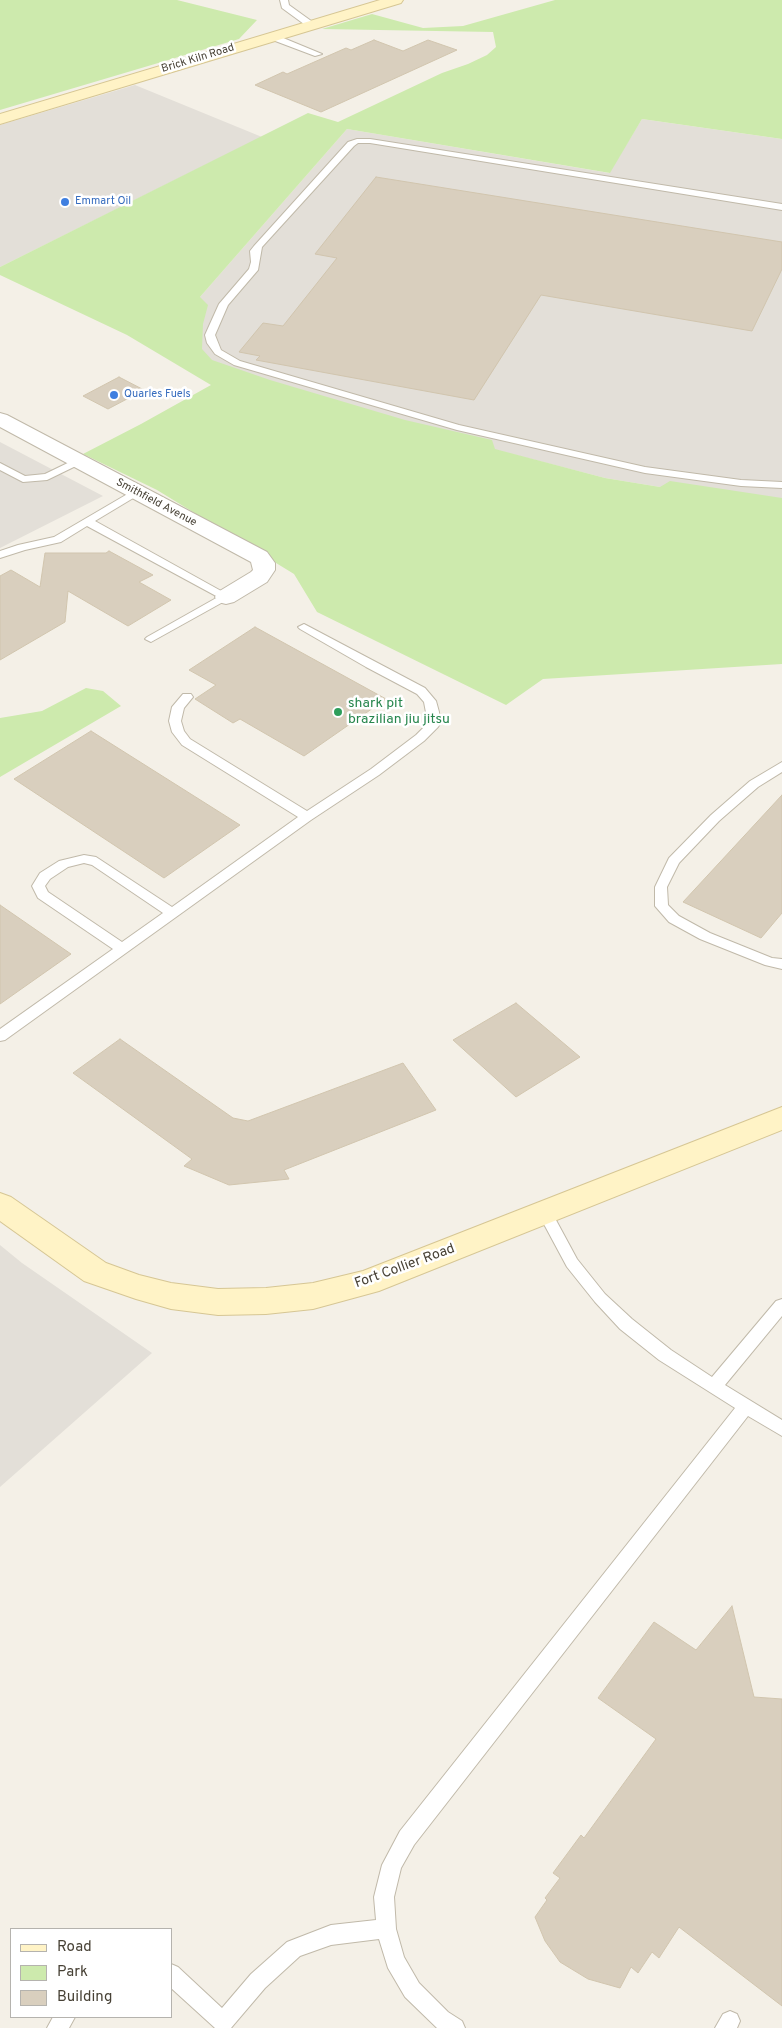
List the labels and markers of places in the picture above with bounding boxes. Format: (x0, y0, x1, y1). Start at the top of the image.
place label: Emmart Oil (75, 195, 131, 209)
marker: Emmart Oil (59, 196, 71, 208)
place label: Quarles Fuels (124, 388, 191, 402)
marker: Quarles Fuels (108, 389, 120, 401)
place label: shark pit brazilian jiu jitsu (348, 696, 450, 729)
marker: shark pit brazilian jiu jitsu (332, 706, 344, 718)

